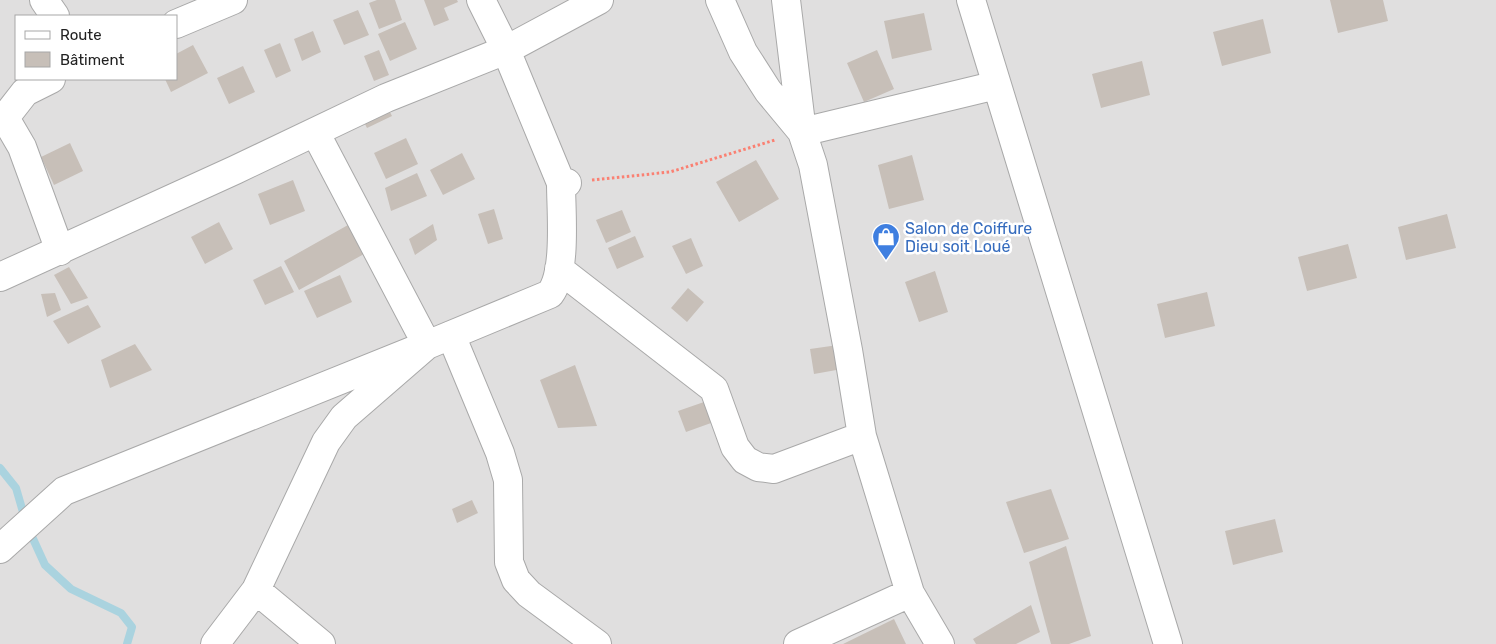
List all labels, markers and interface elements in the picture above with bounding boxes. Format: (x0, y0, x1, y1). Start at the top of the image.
legend (15, 15, 178, 80)
text: Route (60, 26, 102, 44)
text: Bâtiment (60, 51, 124, 69)
place label: Salon de Coiffure Dieu soit Loué (905, 219, 1032, 256)
shop icon: Salon de Coiffure Dieu soit Loué (871, 222, 901, 261)

